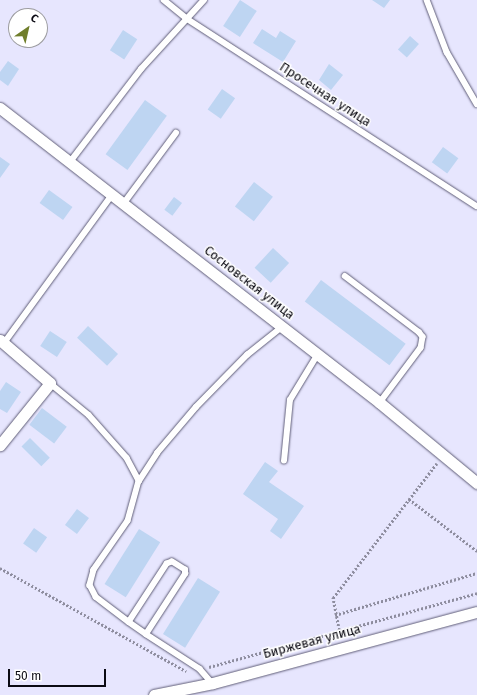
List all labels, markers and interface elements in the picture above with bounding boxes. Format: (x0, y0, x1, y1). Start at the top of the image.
north arrow (8, 8, 48, 48)
text: С (28, 11, 41, 26)
street label: Просечная улица (276, 60, 374, 130)
street label: Сосновская улица (201, 243, 297, 323)
street label: Биржевая улица (262, 621, 362, 663)
scale bar (10, 661, 108, 687)
text: 50 m (15, 669, 41, 683)

